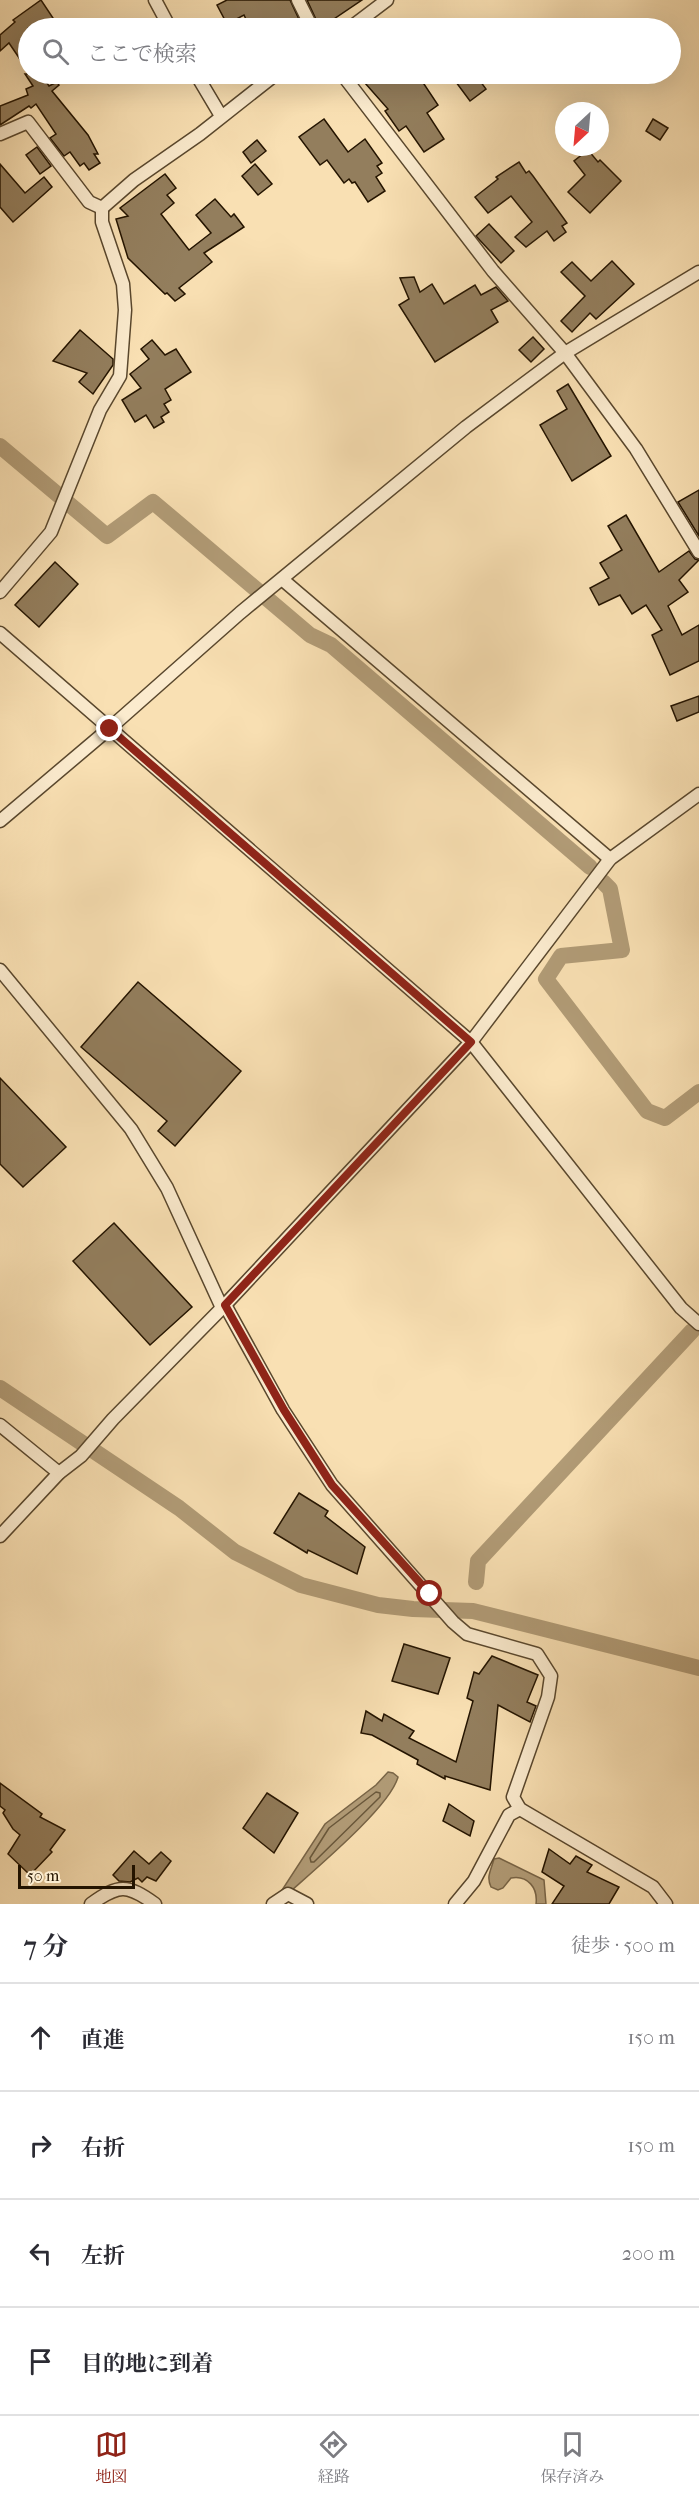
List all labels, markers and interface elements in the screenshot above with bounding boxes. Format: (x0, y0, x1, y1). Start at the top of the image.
search box (18, 18, 681, 84)
icon: search (39, 35, 72, 68)
text: ここで検索 (87, 41, 197, 67)
north arrow (555, 102, 609, 156)
route end (96, 715, 122, 741)
route start (416, 1580, 442, 1606)
scale bar (18, 1862, 135, 1890)
text: 50 m (27, 1866, 59, 1885)
text: 7 分 (24, 1931, 68, 1962)
text: 徒歩 · 500 m (571, 1934, 675, 1957)
icon: ahead (24, 2021, 57, 2054)
text: 150 m (627, 2026, 675, 2049)
text: 直進 (81, 2027, 125, 2053)
icon: right (24, 2129, 57, 2162)
text: 150 m (627, 2134, 675, 2157)
text: 右折 (81, 2135, 125, 2161)
icon: left (24, 2237, 57, 2270)
text: 200 m (622, 2242, 675, 2265)
text: 左折 (81, 2243, 125, 2269)
icon: arrive (24, 2345, 57, 2378)
text: 目的地に到着 (81, 2351, 213, 2377)
tab: 地図 (95, 2428, 128, 2487)
tab: 経路 (317, 2428, 350, 2487)
tab: 保存済み (540, 2428, 604, 2487)

